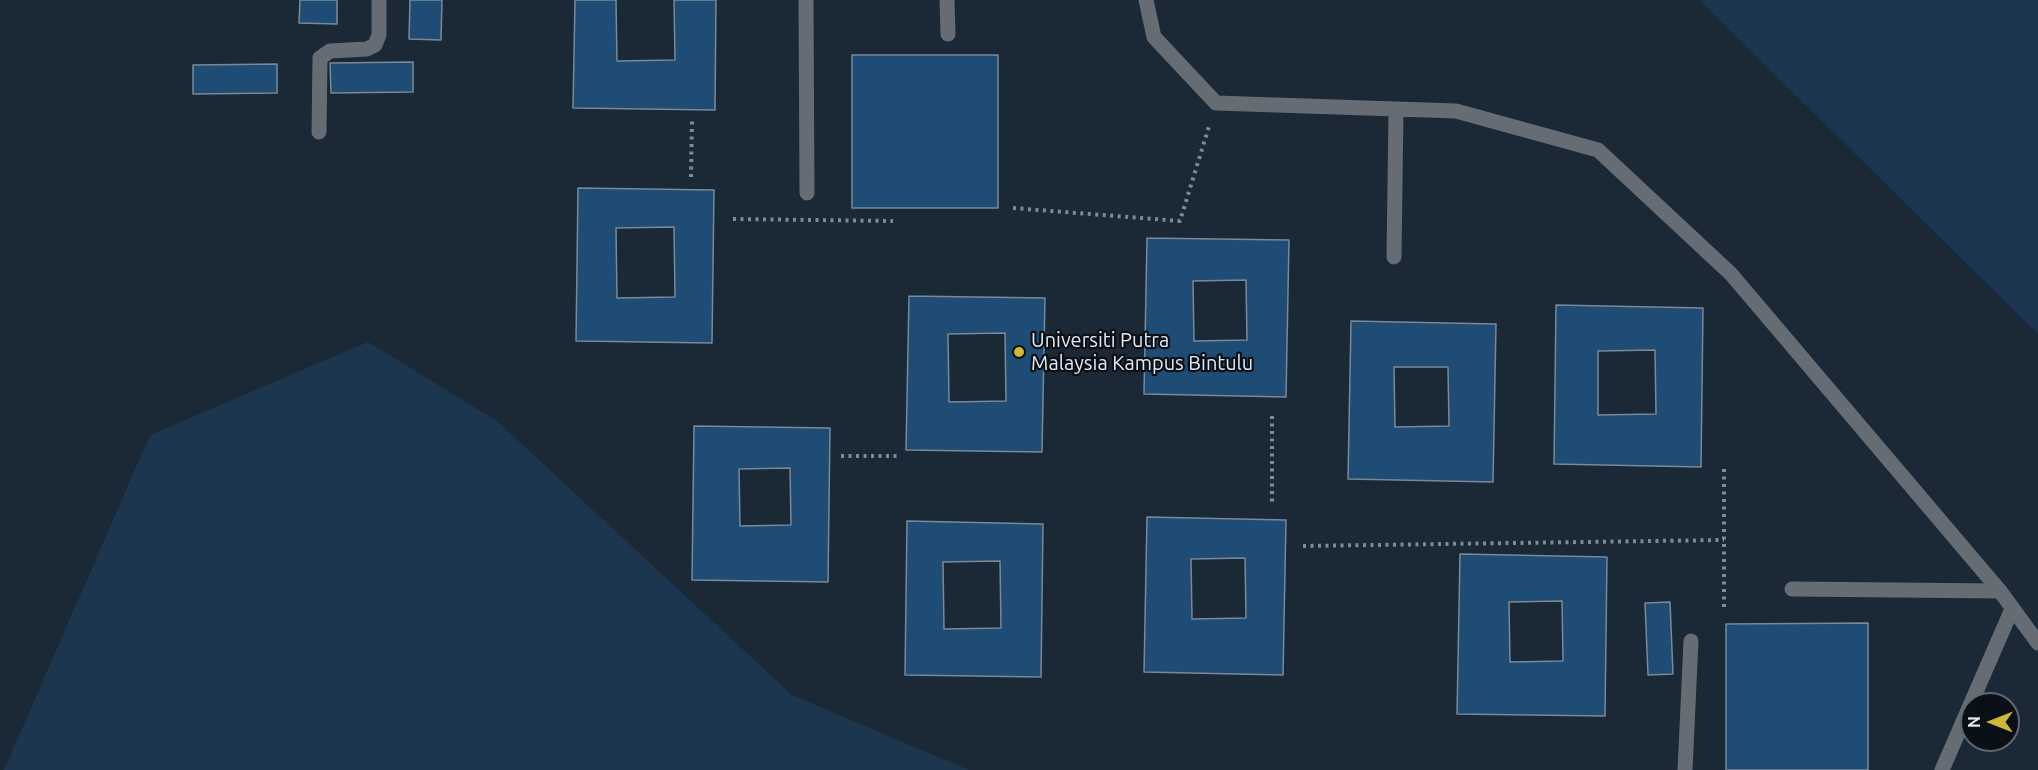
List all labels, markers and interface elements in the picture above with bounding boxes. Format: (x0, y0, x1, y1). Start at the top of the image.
place label: Universiti Putra Malaysia Kampus Bintulu (1031, 328, 1253, 375)
marker: Universiti Putra Malaysia Kampus Bintulu (1012, 345, 1026, 359)
north arrow (1960, 692, 2020, 752)
text: N (1965, 716, 1983, 728)

